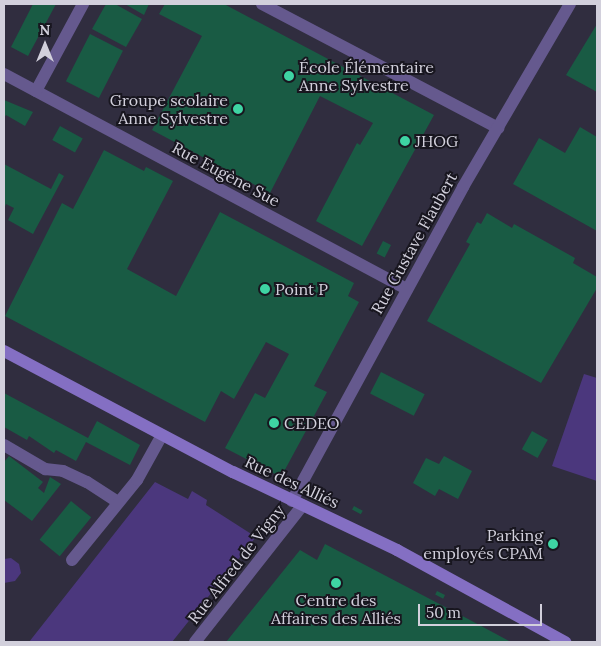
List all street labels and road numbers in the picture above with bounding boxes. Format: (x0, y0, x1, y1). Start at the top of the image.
street label: Rue Eugène Sue (169, 138, 283, 210)
street label: Rue Gustave Flaubert (367, 169, 461, 317)
street label: Rue des Alliés (242, 452, 342, 512)
street label: Rue Alfred de Vigny (184, 501, 288, 627)

